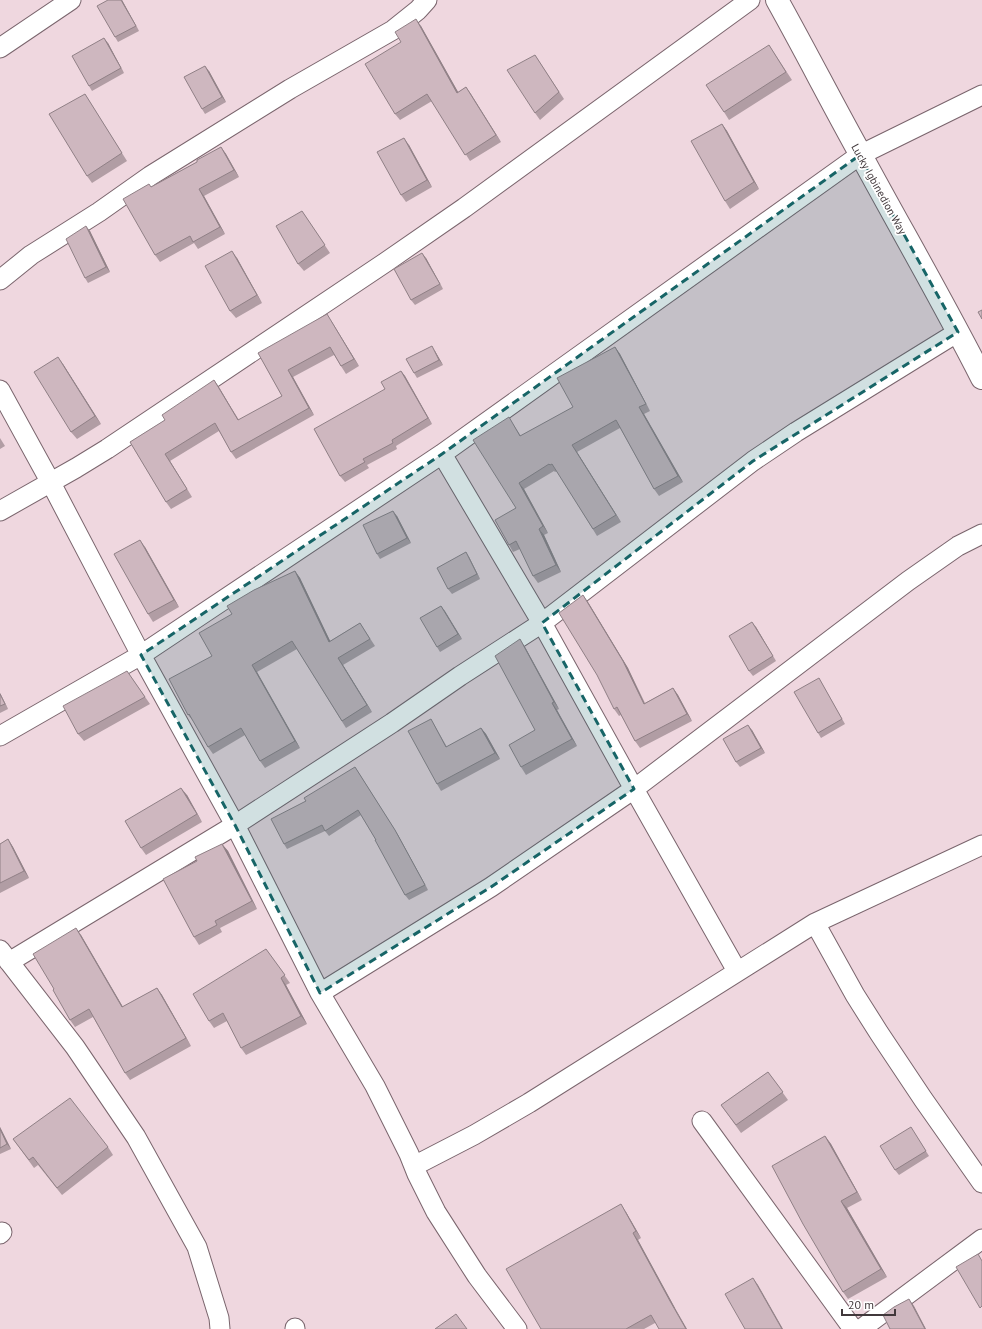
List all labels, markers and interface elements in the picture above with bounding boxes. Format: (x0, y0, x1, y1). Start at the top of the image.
street label: Lucky Igbinedion Way (848, 141, 910, 238)
scale bar (842, 1291, 895, 1317)
text: 20 m (848, 1297, 874, 1312)

